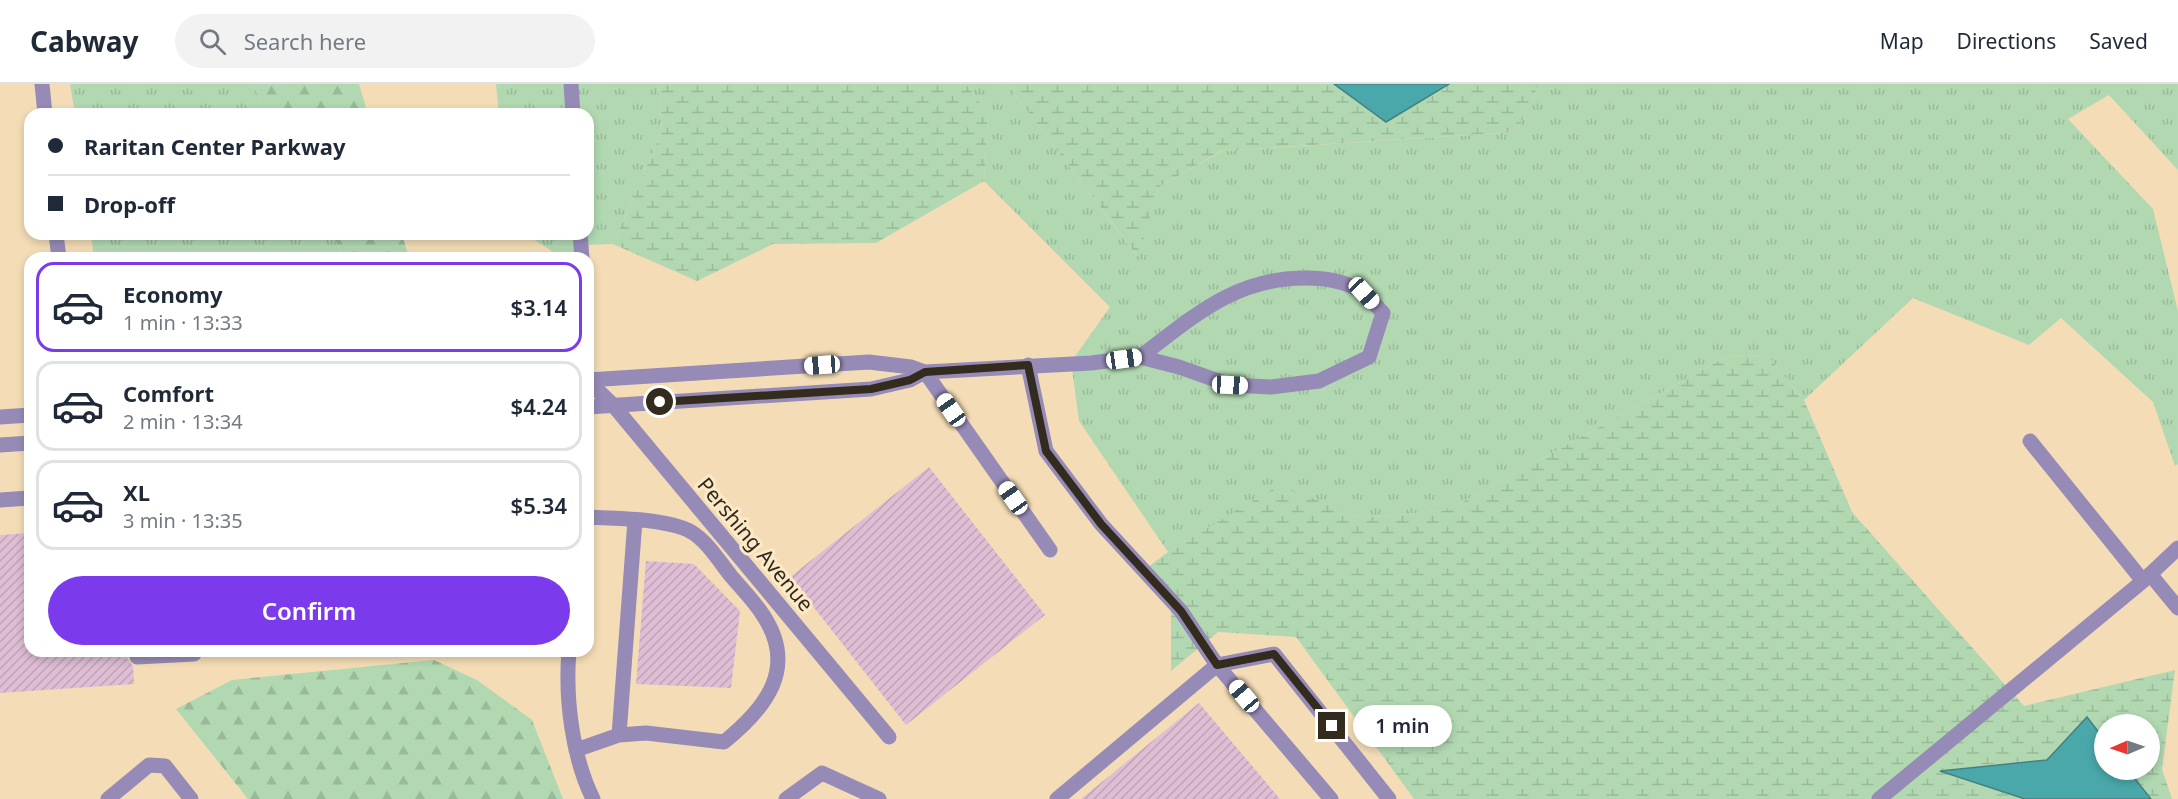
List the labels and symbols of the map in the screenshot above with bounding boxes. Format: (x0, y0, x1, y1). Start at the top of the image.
car (1345, 274, 1383, 312)
car (1105, 348, 1143, 370)
car (803, 355, 841, 375)
car (1212, 375, 1248, 395)
route start (646, 388, 673, 415)
car (933, 390, 969, 430)
street label: Pershing Avenue (692, 471, 820, 617)
car (995, 478, 1031, 518)
car (1226, 676, 1262, 716)
callout: 1 min (1353, 705, 1452, 747)
route end (1318, 712, 1345, 739)
north arrow (2094, 714, 2160, 780)

